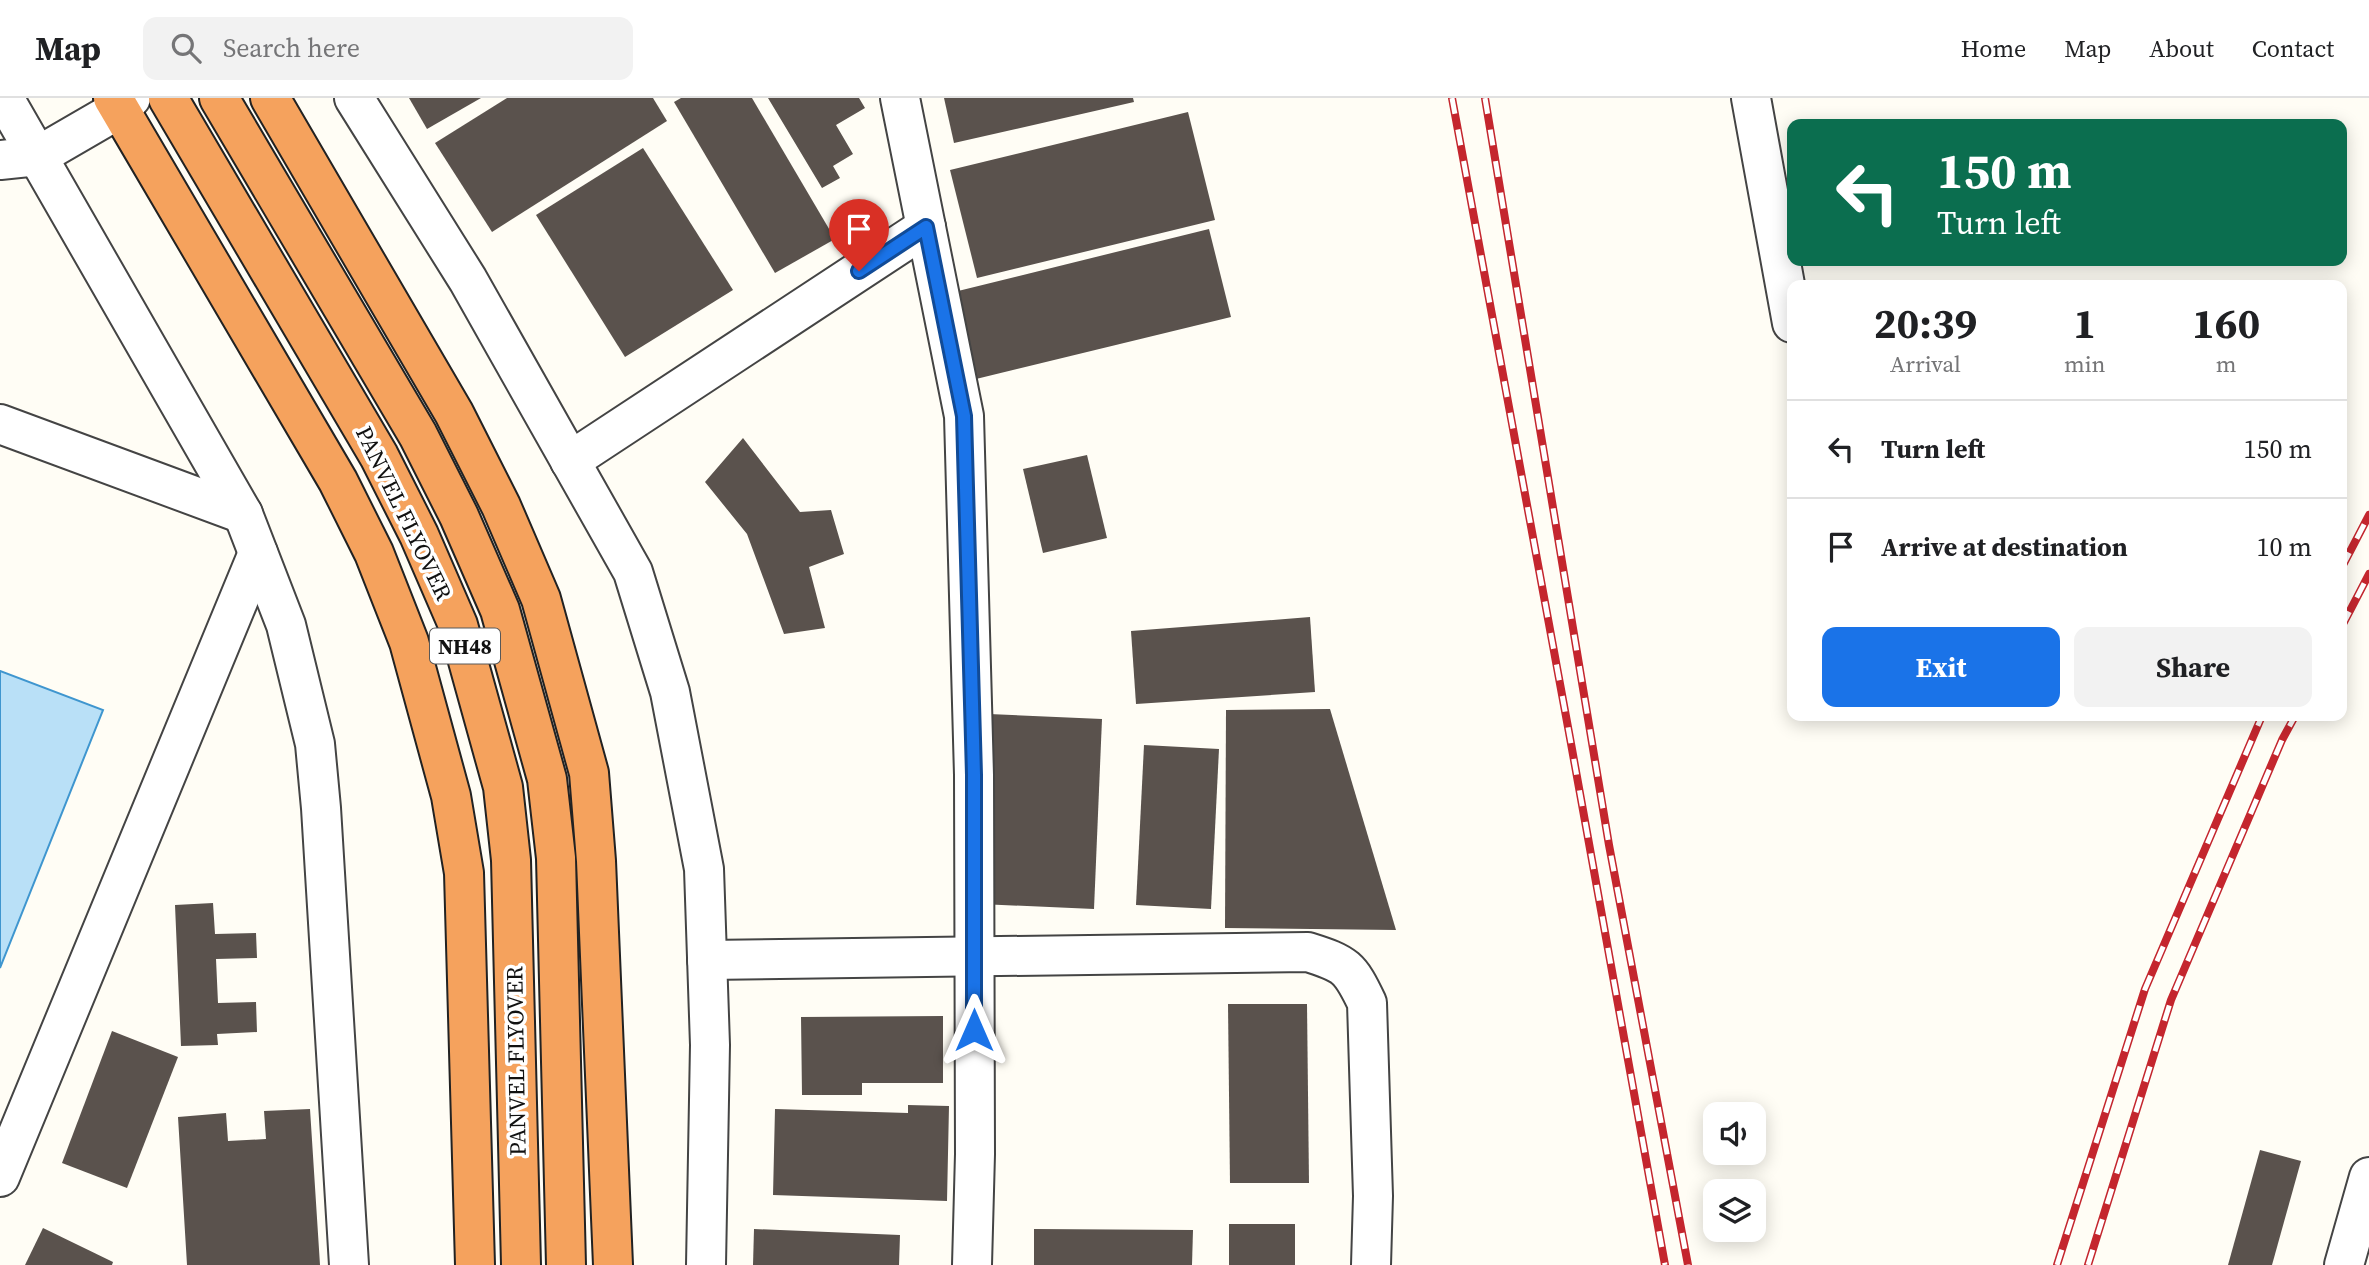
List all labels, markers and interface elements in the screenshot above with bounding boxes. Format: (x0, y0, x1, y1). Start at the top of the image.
search box (143, 17, 633, 80)
text: Map (35, 26, 101, 71)
icon: search (167, 29, 205, 67)
text: Search here (223, 30, 360, 66)
text: Home (1961, 32, 2026, 65)
text: Map (2064, 32, 2111, 65)
text: About (2149, 32, 2214, 65)
text: Contact (2252, 32, 2334, 65)
text: 150 m (1937, 137, 2072, 204)
icon: left (1822, 147, 1913, 238)
pin (829, 199, 889, 271)
text: Turn left (1937, 201, 2061, 245)
icon: arrive (840, 210, 878, 248)
text: 20:39 (1874, 294, 1977, 352)
text: 1 (2073, 294, 2096, 352)
text: 160 (2192, 294, 2260, 352)
text: Arrival (1890, 348, 1961, 380)
text: min (2064, 348, 2105, 380)
text: m (2216, 348, 2237, 380)
street label: PANVEL FLYOVER (348, 421, 460, 605)
icon: left (1822, 430, 1860, 468)
text: Turn left (1881, 431, 1985, 467)
text: 150 m (2244, 431, 2312, 467)
icon: arrive (1822, 528, 1860, 566)
text: Arrive at destination (1881, 529, 2128, 565)
text: 10 m (2257, 529, 2312, 565)
button: Exit (1822, 627, 2060, 707)
button: Share (2074, 627, 2312, 707)
road number: NH48 (430, 628, 500, 664)
street label: PANVEL FLYOVER (498, 966, 534, 1156)
position arrow (937, 993, 1011, 1067)
map controls (1703, 1102, 1766, 1242)
button: sound (1703, 1102, 1766, 1165)
button: layers (1703, 1179, 1766, 1242)

